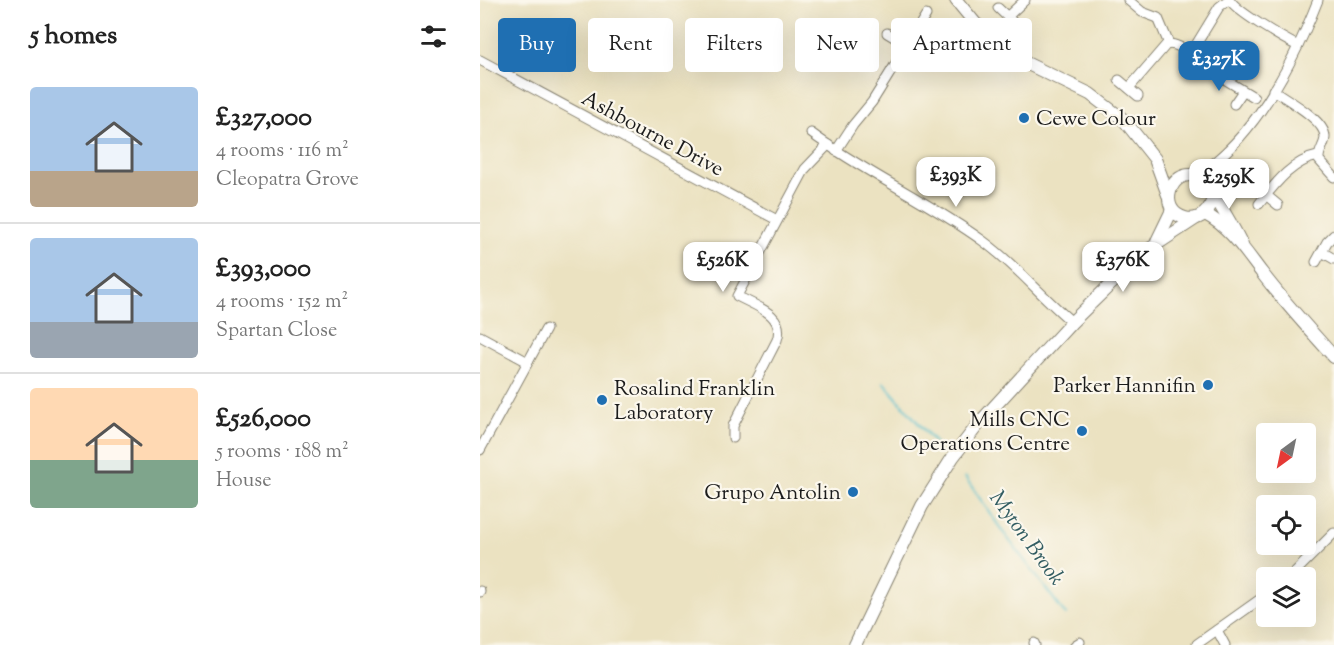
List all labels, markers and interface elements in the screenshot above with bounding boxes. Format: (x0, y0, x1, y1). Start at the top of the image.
text: 5 homes (30, 18, 117, 55)
chip: Buy (498, 18, 576, 72)
chip: Rent (588, 18, 673, 72)
chip: Filters (685, 18, 783, 72)
chip: New (795, 18, 879, 72)
chip: Apartment (891, 18, 1032, 72)
icon: filters (417, 20, 450, 53)
pin: £327K (1177, 41, 1261, 92)
text: £327K (1192, 46, 1246, 75)
street label: Ashbourne Drive (576, 85, 729, 185)
text: £327,000 (216, 100, 312, 137)
place label: Cewe Colour (1036, 105, 1156, 135)
icon: home (78, 111, 150, 183)
marker: Cewe Colour (1017, 111, 1031, 125)
text: 4 rooms · 116 m² (216, 137, 349, 166)
pin: £393K (914, 157, 998, 208)
pin: £259K (1187, 159, 1271, 210)
text: £393K (930, 162, 982, 191)
text: £259K (1203, 164, 1255, 193)
text: Cleopatra Grove (216, 166, 359, 195)
pin: £526K (681, 242, 765, 293)
pin: £376K (1081, 242, 1165, 293)
text: £526K (697, 247, 749, 276)
text: £376K (1096, 247, 1150, 276)
text: £393,000 (216, 251, 311, 288)
icon: home (78, 262, 150, 334)
text: 4 rooms · 152 m² (216, 288, 348, 317)
text: Spartan Close (216, 317, 337, 346)
place label: Parker Hannifin (1053, 372, 1196, 402)
place label: Rosalind Franklin Laboratory (614, 375, 775, 429)
marker: Parker Hannifin (1201, 378, 1215, 392)
marker: Rosalind Franklin Laboratory (595, 393, 609, 407)
text: £526,000 (216, 401, 311, 438)
place label: Mills CNC Operations Centre (900, 406, 1070, 460)
icon: home (78, 412, 150, 484)
north arrow (1256, 423, 1316, 483)
map controls (1256, 423, 1316, 627)
marker: Mills CNC Operations Centre (1075, 424, 1089, 438)
text: 5 rooms · 188 m² (216, 438, 349, 467)
text: House (216, 467, 271, 496)
place label: Grupo Antolin (704, 479, 841, 509)
marker: Grupo Antolin (846, 485, 860, 499)
water label: Myton Brook (980, 485, 1071, 593)
button: locate (1256, 495, 1316, 555)
button: layers (1256, 567, 1316, 627)

